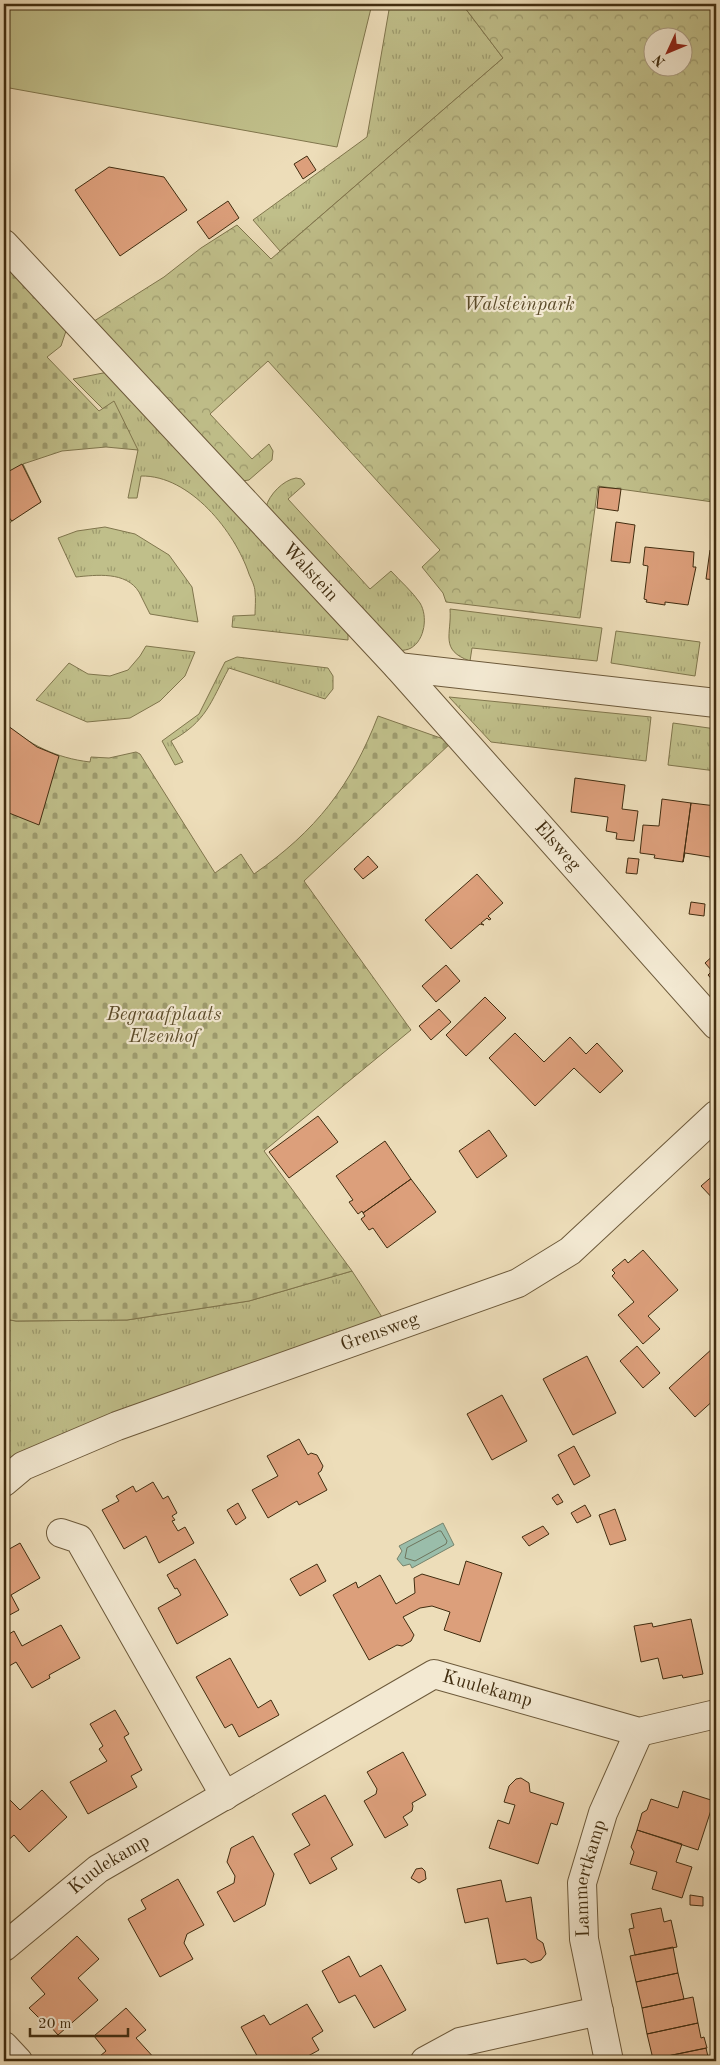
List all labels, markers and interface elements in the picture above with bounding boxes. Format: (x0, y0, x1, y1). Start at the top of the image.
north arrow (642, 28, 692, 78)
text: N (650, 51, 668, 69)
park label: Walsteinpark (463, 296, 575, 315)
street label: Walstein (278, 540, 342, 606)
street label: Elsweg (531, 818, 585, 875)
park label: Begraafplaats Elzenhof (106, 1006, 221, 1047)
street label: Grensweg (338, 1309, 422, 1355)
street label: Kuulekamp (440, 1667, 535, 1711)
street label: Lammertkamp (572, 1818, 610, 1938)
street label: Kuulekamp (65, 1832, 153, 1898)
scale bar (30, 2005, 128, 2037)
text: 20 m (38, 2017, 72, 2032)

